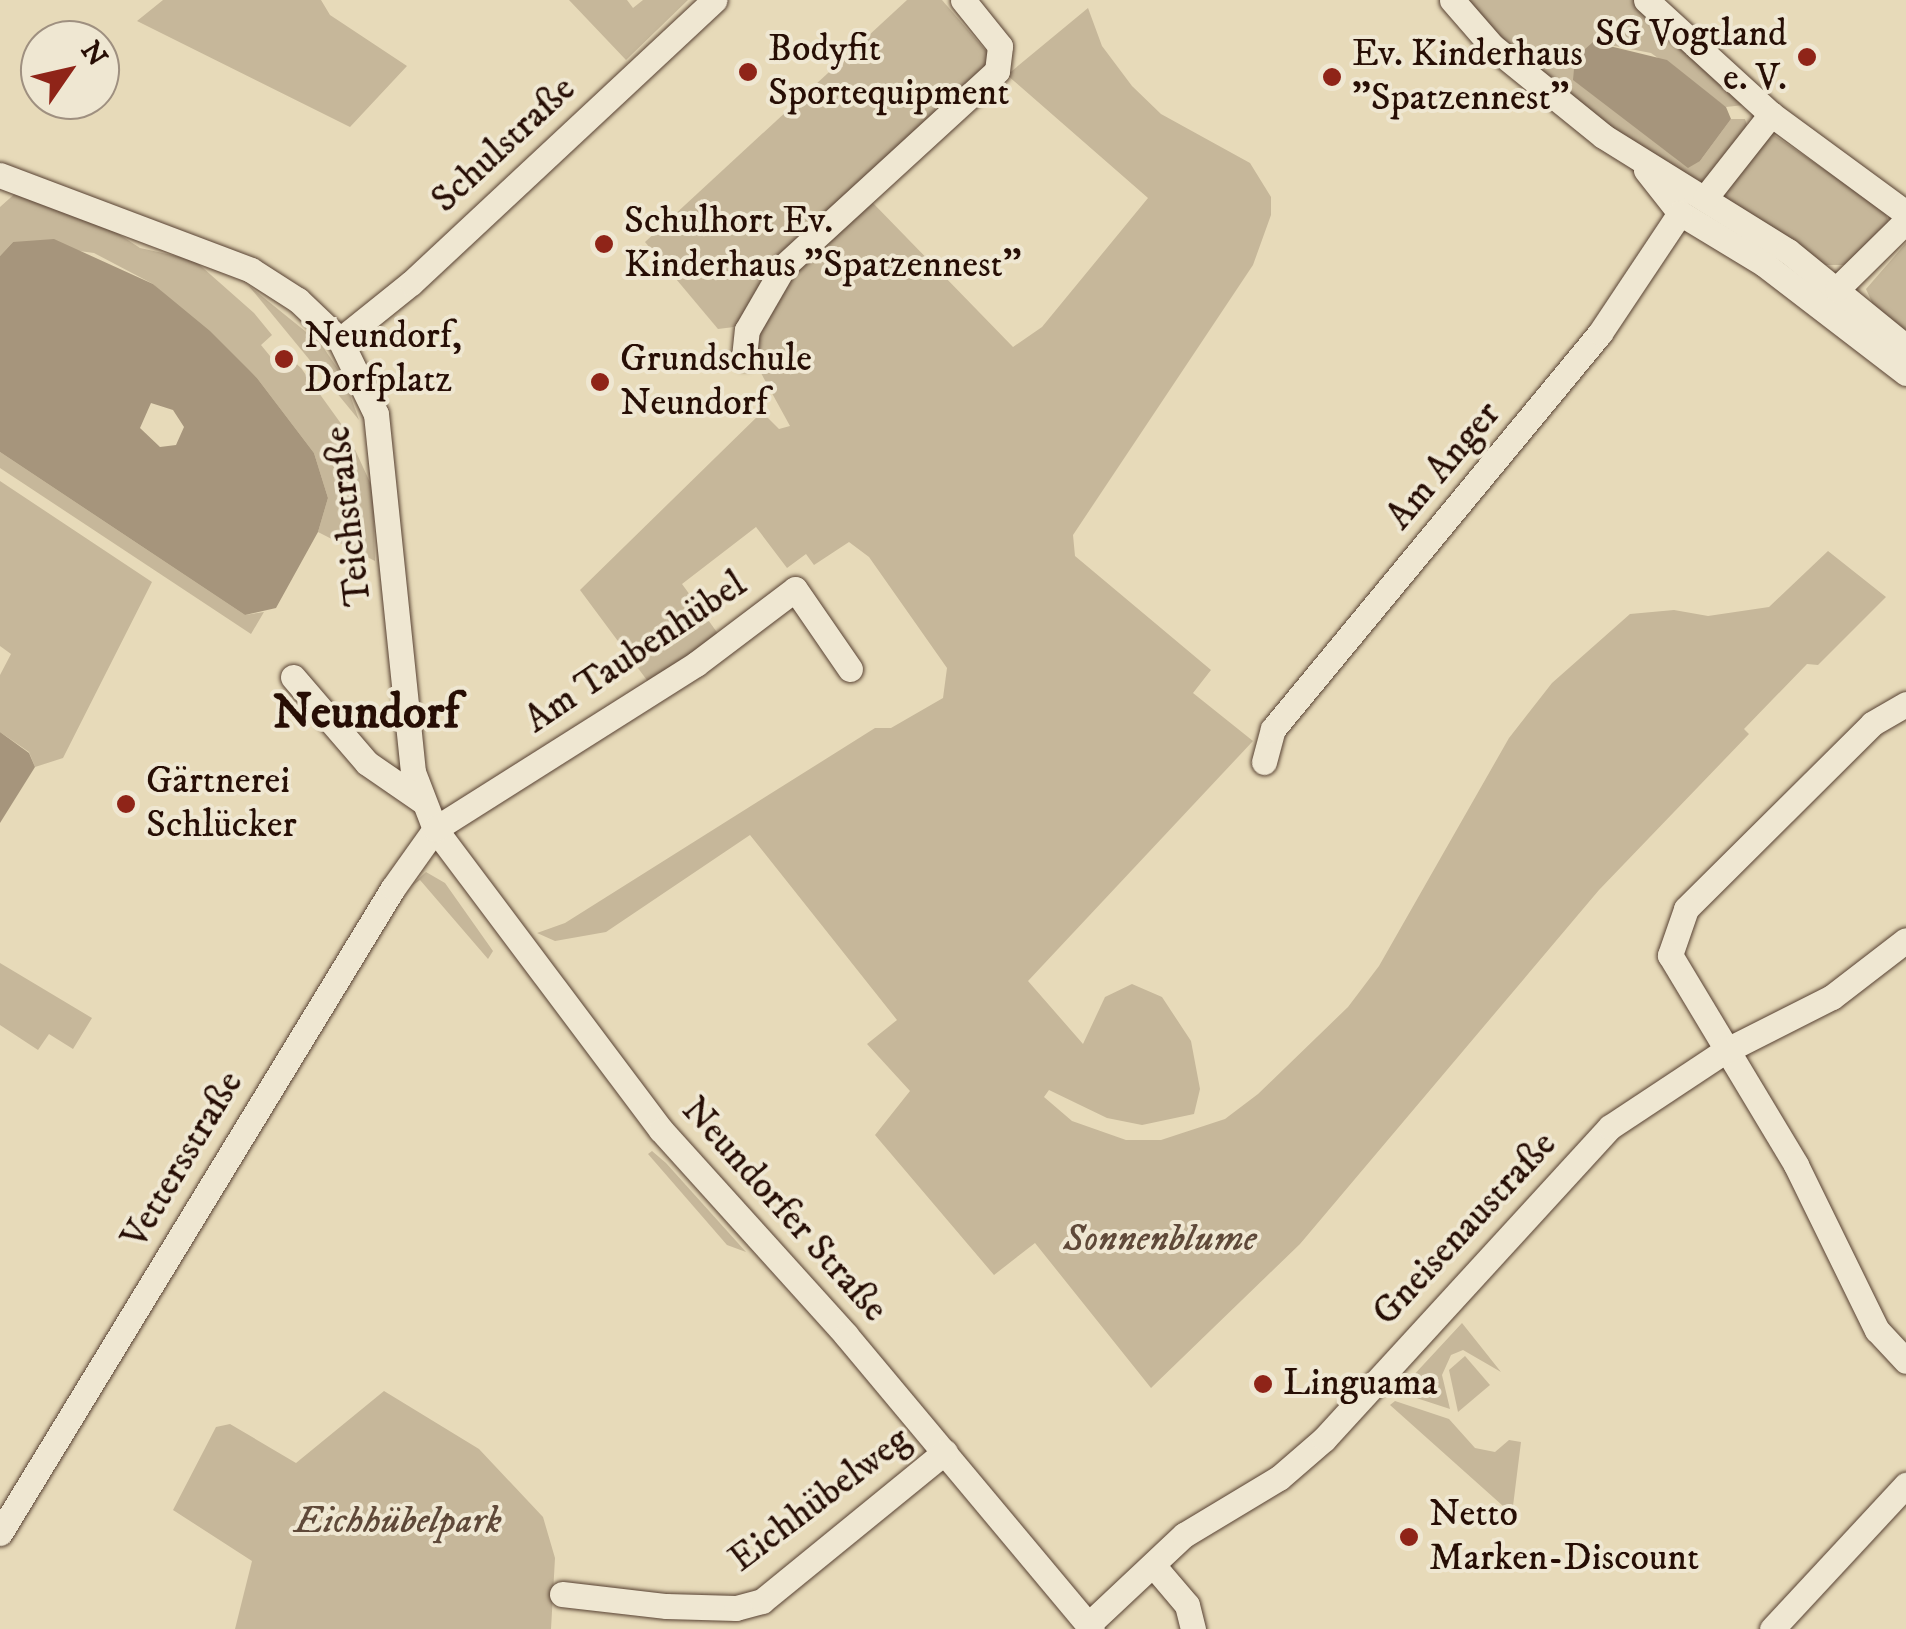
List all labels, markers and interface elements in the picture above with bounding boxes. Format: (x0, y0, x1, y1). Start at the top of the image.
place label: SG Vogtland e. V. (1595, 12, 1787, 101)
north arrow (20, 20, 120, 120)
place label: Bodyfit Sportequipment (768, 27, 1009, 116)
place label: Ev. Kinderhaus "Spatzennest" (1352, 32, 1583, 121)
text: N (73, 35, 115, 73)
marker: SG Vogtland e. V. (1796, 46, 1818, 68)
marker: Bodyfit Sportequipment (737, 61, 759, 83)
marker: Ev. Kinderhaus "Spatzennest" (1321, 66, 1343, 88)
street label: Schulstraße (423, 67, 585, 223)
place label: Schulhort Ev. Kinderhaus "Spatzennest" (624, 199, 1022, 288)
marker: Schulhort Ev. Kinderhaus "Spatzennest" (593, 233, 615, 255)
place label: Neundorf, Dorfplatz (304, 314, 462, 404)
place label: Grundschule Neundorf (620, 337, 812, 426)
marker: Neundorf, Dorfplatz (273, 348, 295, 370)
marker: Grundschule Neundorf (589, 371, 611, 393)
street label: Am Anger (1377, 393, 1511, 539)
street label: Teichstraße (315, 424, 383, 608)
street label: Am Taubenhübel (517, 562, 755, 744)
district label: Neundorf (273, 685, 459, 743)
place label: Gärtnerei Schlücker (146, 759, 297, 848)
marker: Gärtnerei Schlücker (115, 793, 137, 815)
street label: Vettersstraße (112, 1063, 254, 1257)
street label: Neundorfer Straße (671, 1088, 897, 1332)
street label: Gneisenaustraße (1364, 1123, 1566, 1335)
park label: Sonnenblume (1063, 1217, 1257, 1263)
place label: Linguama (1283, 1361, 1438, 1407)
marker: Linguama (1252, 1373, 1274, 1395)
street label: Eichhübelweg (721, 1417, 919, 1583)
place label: Netto Marken-Discount (1429, 1492, 1699, 1582)
park label: Eichhübelpark (294, 1499, 502, 1545)
marker: Netto Marken-Discount (1398, 1526, 1420, 1548)

